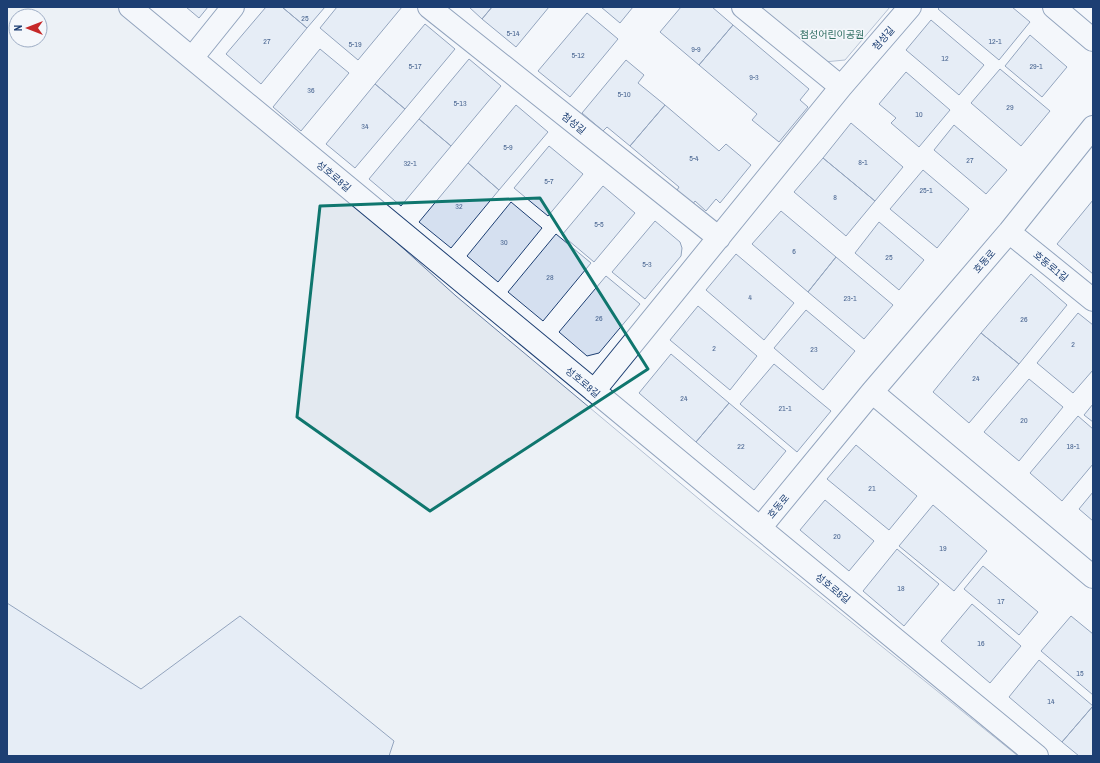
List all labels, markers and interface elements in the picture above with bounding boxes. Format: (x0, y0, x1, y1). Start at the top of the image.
north arrow (8, 8, 48, 48)
house number: 25 (301, 13, 309, 23)
street label: 첨성길 (869, 24, 897, 53)
text: N (11, 25, 25, 31)
house number: 5-14 (506, 28, 520, 38)
park label: 첨성어린이공원 (800, 28, 864, 41)
house number: 27 (263, 36, 271, 46)
house number: 12-1 (988, 36, 1002, 46)
house number: 5-19 (348, 39, 362, 49)
house number: 9-9 (691, 44, 701, 54)
house number: 5-12 (571, 50, 585, 60)
house number: 12 (941, 53, 949, 63)
house number: 5-17 (408, 61, 422, 71)
house number: 29-1 (1029, 61, 1043, 71)
house number: 9-3 (749, 72, 759, 82)
house number: 36 (307, 85, 315, 95)
house number: 5-10 (617, 89, 631, 99)
house number: 5-13 (453, 98, 467, 108)
house number: 29 (1006, 102, 1014, 112)
house number: 10 (915, 109, 923, 119)
street label: 첨성길 (559, 110, 589, 137)
house number: 34 (361, 121, 369, 131)
house number: 5-9 (503, 142, 513, 152)
house number: 5-4 (689, 153, 699, 163)
house number: 27 (966, 155, 974, 165)
house number: 8-1 (858, 157, 868, 167)
street label: 성호로8길 (314, 158, 354, 195)
house number: 32-1 (403, 158, 417, 168)
house number: 5-7 (544, 176, 554, 186)
house number: 25-1 (919, 185, 933, 195)
house number: 8 (833, 192, 837, 202)
house number: 32 (455, 201, 463, 211)
house number: 5-5 (594, 219, 604, 229)
house number: 30 (500, 237, 508, 247)
house number: 6 (792, 246, 796, 256)
street label: 호동로 (970, 247, 998, 276)
street label: 호동로1길 (1031, 248, 1071, 284)
house number: 25 (885, 252, 893, 262)
house number: 5-3 (642, 259, 652, 269)
house number: 28 (546, 272, 554, 282)
house number: 4 (748, 292, 752, 302)
house number: 23-1 (843, 293, 857, 303)
house number: 26 (595, 313, 603, 323)
house number: 26 (1020, 314, 1028, 324)
house number: 2 (1071, 339, 1075, 349)
house number: 2 (712, 343, 716, 353)
house number: 23 (810, 344, 818, 354)
street label: 성호로8길 (563, 364, 603, 401)
house number: 24 (972, 373, 980, 383)
house number: 24 (680, 393, 688, 403)
house number: 21-1 (778, 403, 792, 413)
house number: 20 (1020, 415, 1028, 425)
house number: 22 (737, 441, 745, 451)
house number: 18-1 (1066, 441, 1080, 451)
house number: 21 (868, 483, 876, 493)
street label: 호동로 (765, 492, 792, 521)
house number: 20 (833, 531, 841, 541)
house number: 19 (939, 543, 947, 553)
street label: 성호로8길 (813, 570, 853, 606)
house number: 18 (897, 583, 905, 593)
house number: 17 (997, 596, 1005, 606)
house number: 16 (977, 638, 985, 648)
house number: 15 (1076, 668, 1084, 678)
house number: 14 (1047, 696, 1055, 706)

